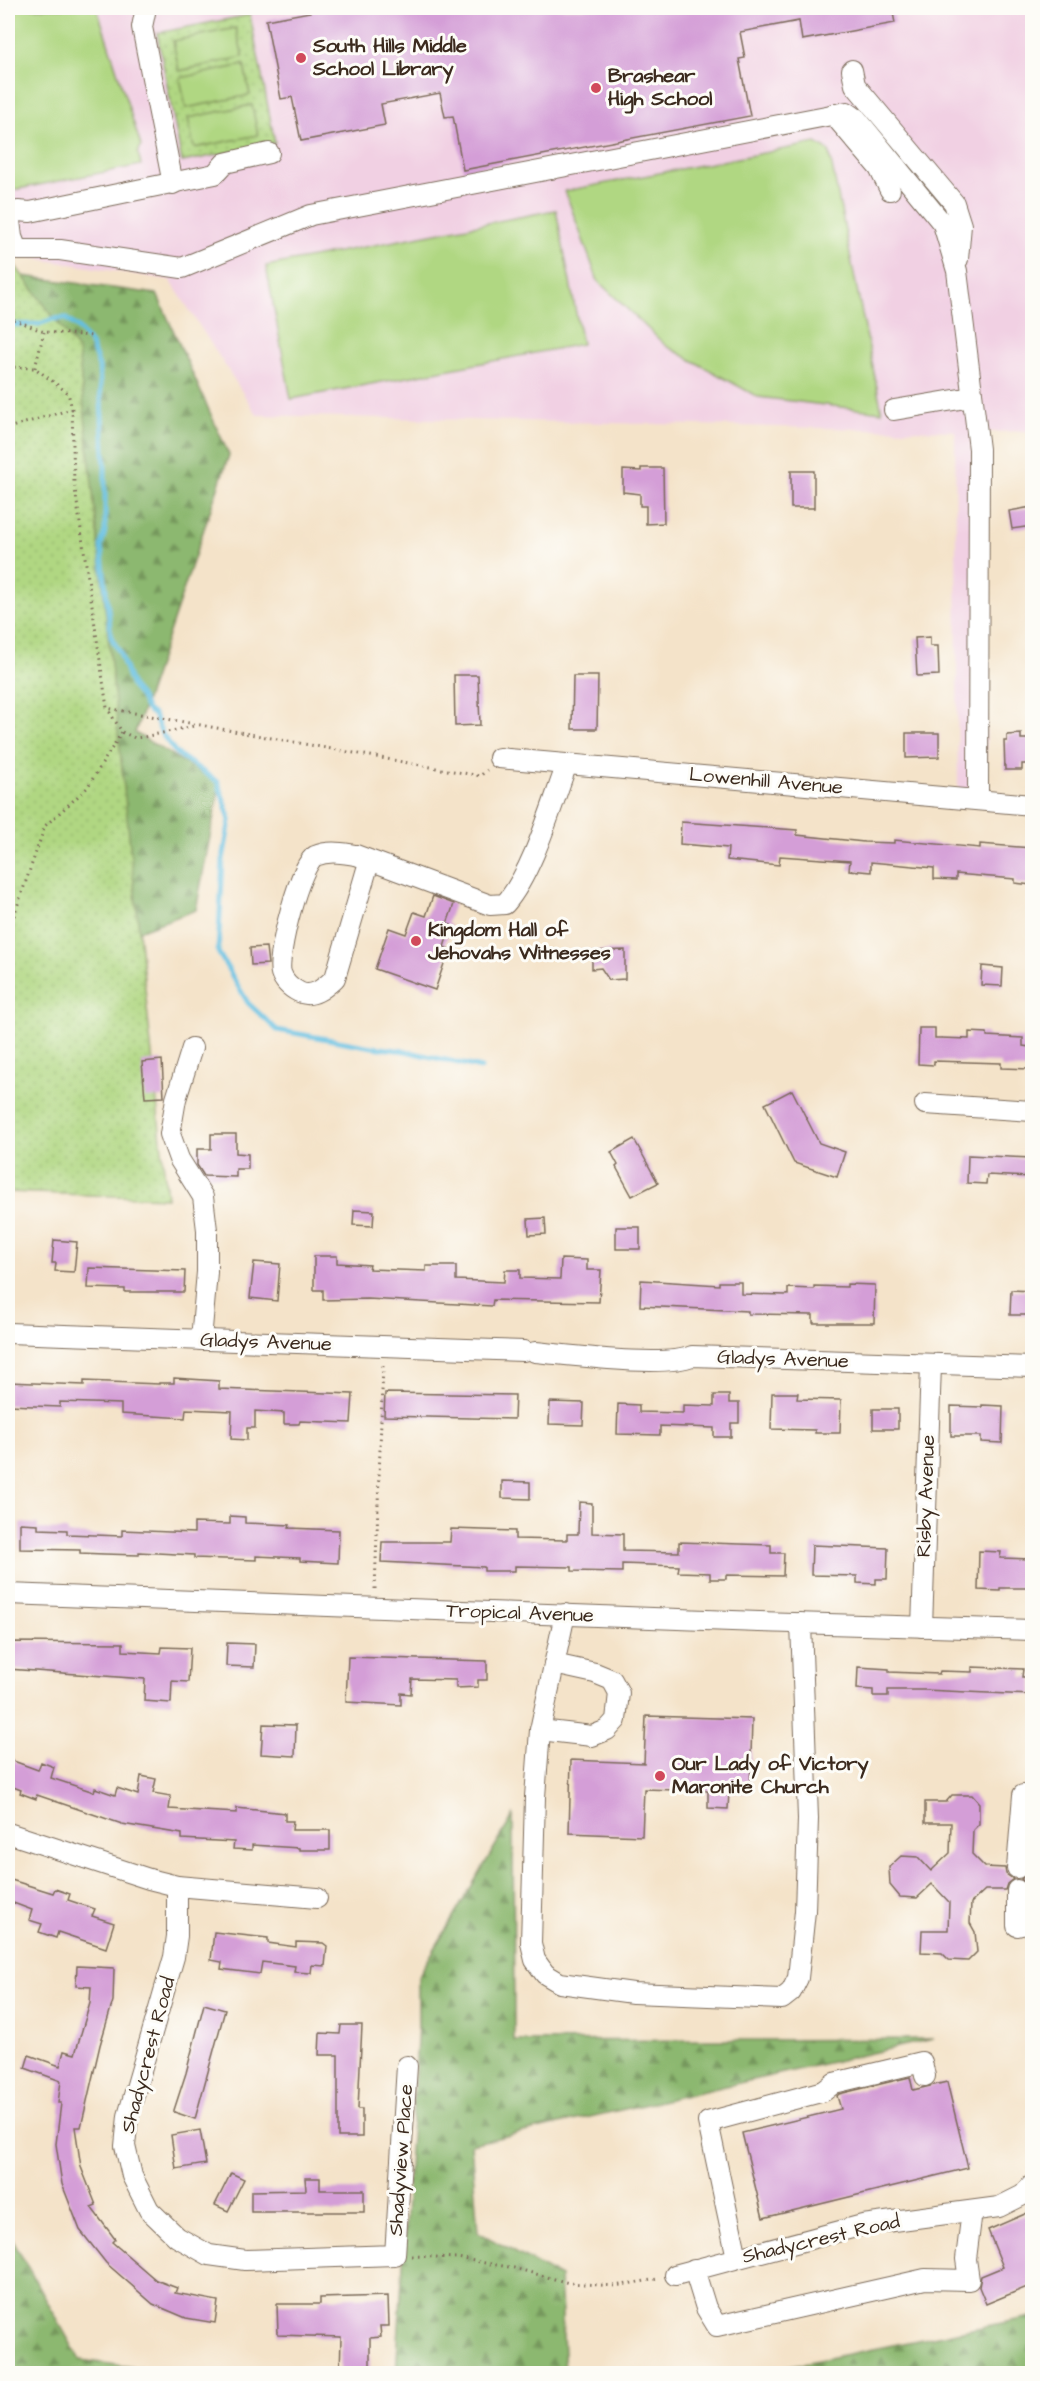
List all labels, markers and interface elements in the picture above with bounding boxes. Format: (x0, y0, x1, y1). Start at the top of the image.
place label: South Hills Middle School Library (312, 32, 467, 84)
marker: South Hills Middle School Library (294, 51, 308, 65)
place label: Brashear High School (608, 62, 712, 114)
marker: Brashear High School (589, 81, 603, 95)
street label: Lowenhill Avenue (688, 760, 844, 802)
place label: Kingdom Hall of Jehovahs Witnesses (427, 916, 611, 967)
marker: Kingdom Hall of Jehovahs Witnesses (409, 934, 423, 948)
street label: Gladys Avenue (200, 1326, 332, 1359)
street label: Gladys Avenue (717, 1343, 849, 1376)
street label: Risby Avenue (910, 1434, 943, 1558)
street label: Tropical Avenue (446, 1596, 595, 1630)
place label: Our Lady of Victory Maronite Church (672, 1750, 869, 1801)
marker: Our Lady of Victory Maronite Church (653, 1769, 667, 1783)
street label: Shadycrest Road (114, 1974, 183, 2137)
street label: Shadyview Place (382, 2083, 421, 2237)
street label: Shadycrest Road (740, 2207, 903, 2272)

